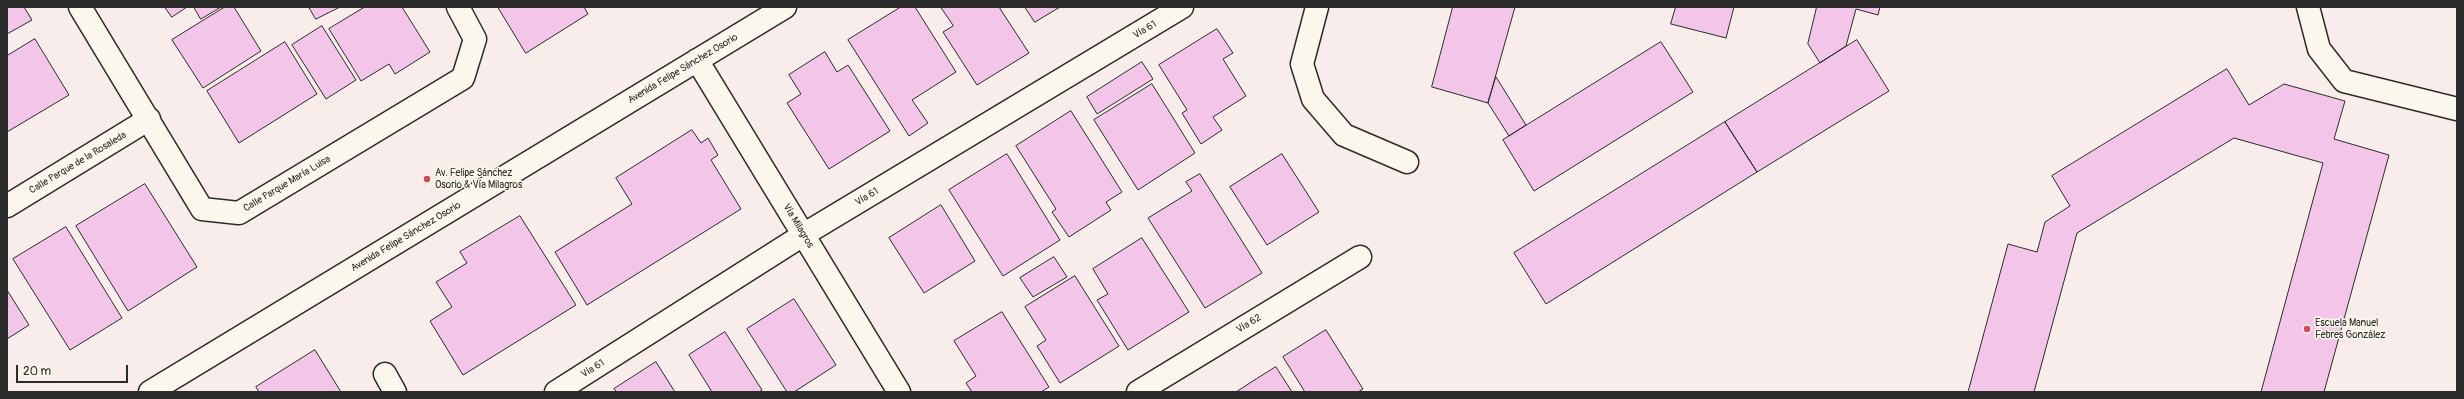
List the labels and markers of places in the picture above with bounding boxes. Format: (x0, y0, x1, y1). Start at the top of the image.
place label: Av. Felipe Sánchez Osorio & Vía Milagros (435, 167, 522, 190)
marker: Av. Felipe Sánchez Osorio & Vía Milagros (422, 174, 432, 184)
place label: Escuela Manuel Febres González (2315, 317, 2385, 340)
marker: Escuela Manuel Febres González (2302, 324, 2312, 334)

